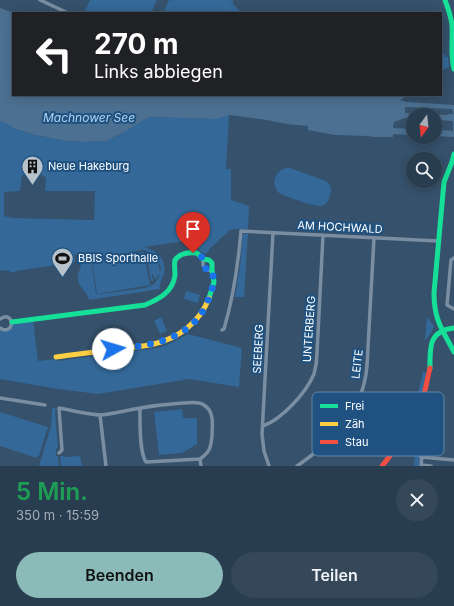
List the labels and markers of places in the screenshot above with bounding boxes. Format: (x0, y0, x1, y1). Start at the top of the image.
building icon: Neue Hakeburg (19, 153, 45, 186)
place label: Neue Hakeburg (48, 159, 129, 173)
pin (176, 212, 210, 253)
sports icon: BBIS Sporthalle (49, 245, 75, 278)
place label: BBIS Sporthalle (78, 251, 158, 265)

